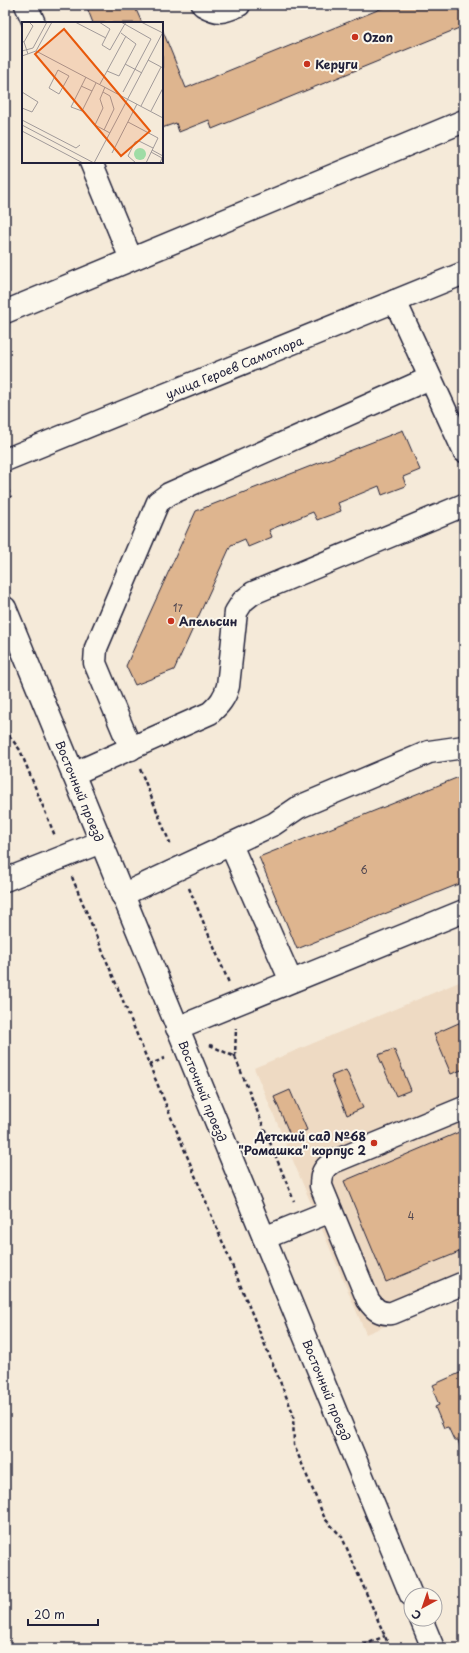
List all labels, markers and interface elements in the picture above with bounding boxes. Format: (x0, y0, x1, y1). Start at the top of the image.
inset map (22, 22, 163, 163)
place label: Ozon (363, 28, 393, 46)
marker: Ozon (350, 32, 360, 42)
place label: Керуги (315, 55, 358, 73)
marker: Керуги (302, 59, 312, 69)
street label: улица Героев Самотлора (162, 331, 306, 403)
house number: 17 (173, 600, 184, 615)
place label: Апельсин (179, 612, 237, 630)
marker: Апельсин (166, 616, 176, 626)
street label: Восточный проезд (51, 737, 109, 845)
house number: 6 (360, 862, 368, 877)
street label: Восточный проезд (174, 1037, 232, 1145)
place label: Детский сад №68 "Ромашка" корпус 2 (238, 1127, 367, 1159)
marker: Детский сад №68 "Ромашка" корпус 2 (369, 1138, 379, 1148)
house number: 4 (408, 1208, 415, 1223)
street label: Восточный проезд (298, 1336, 356, 1444)
north arrow (403, 1587, 443, 1627)
scale bar (28, 1601, 98, 1627)
text: 20 m (34, 1605, 65, 1623)
text: С (408, 1606, 425, 1624)

